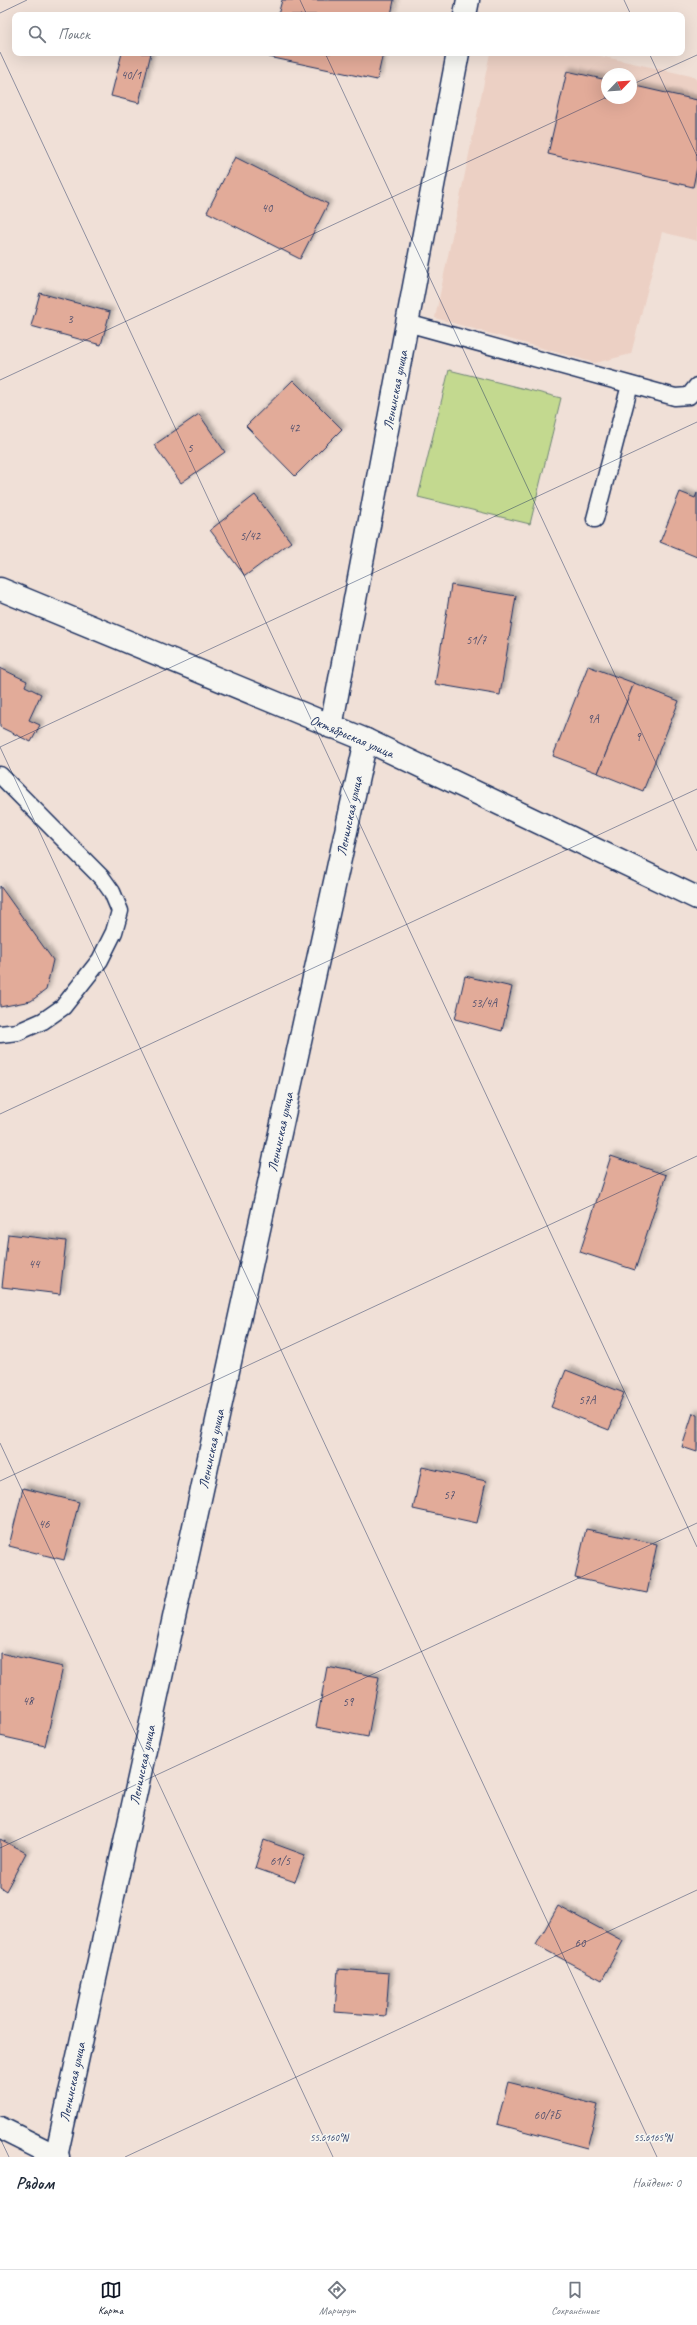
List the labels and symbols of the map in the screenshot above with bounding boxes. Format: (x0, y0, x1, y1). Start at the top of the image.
house number: 40/1 (121, 67, 142, 83)
north arrow (601, 68, 637, 104)
house number: 40 (262, 200, 274, 216)
house number: 3 (67, 311, 74, 327)
street label: Ленинская улица (379, 348, 412, 431)
house number: 42 (289, 420, 301, 436)
house number: 5 (187, 440, 193, 456)
house number: 5/42 (240, 528, 262, 544)
house number: 51/7 (466, 632, 487, 648)
street label: Октябрьская улица (307, 711, 397, 762)
house number: 9А (587, 711, 600, 727)
house number: 9 (635, 729, 642, 745)
street label: Ленинская улица (333, 774, 366, 857)
house number: 53/4А (471, 995, 498, 1011)
street label: Ленинская улица (264, 1090, 297, 1173)
house number: 44 (29, 1256, 41, 1272)
house number: 57А (579, 1392, 596, 1408)
street label: Ленинская улица (195, 1407, 228, 1490)
house number: 57 (444, 1487, 455, 1503)
house number: 46 (39, 1516, 50, 1532)
house number: 48 (23, 1693, 35, 1709)
house number: 59 (343, 1694, 355, 1710)
street label: Ленинская улица (126, 1723, 159, 1806)
house number: 61/5 (270, 1853, 291, 1869)
house number: 60 (575, 1935, 587, 1951)
street label: Ленинская улица (56, 2040, 89, 2123)
house number: 60/7Б (534, 2107, 562, 2123)
text: 55.6160°N (310, 2131, 350, 2144)
text: 55.6165°N (634, 2131, 674, 2144)

